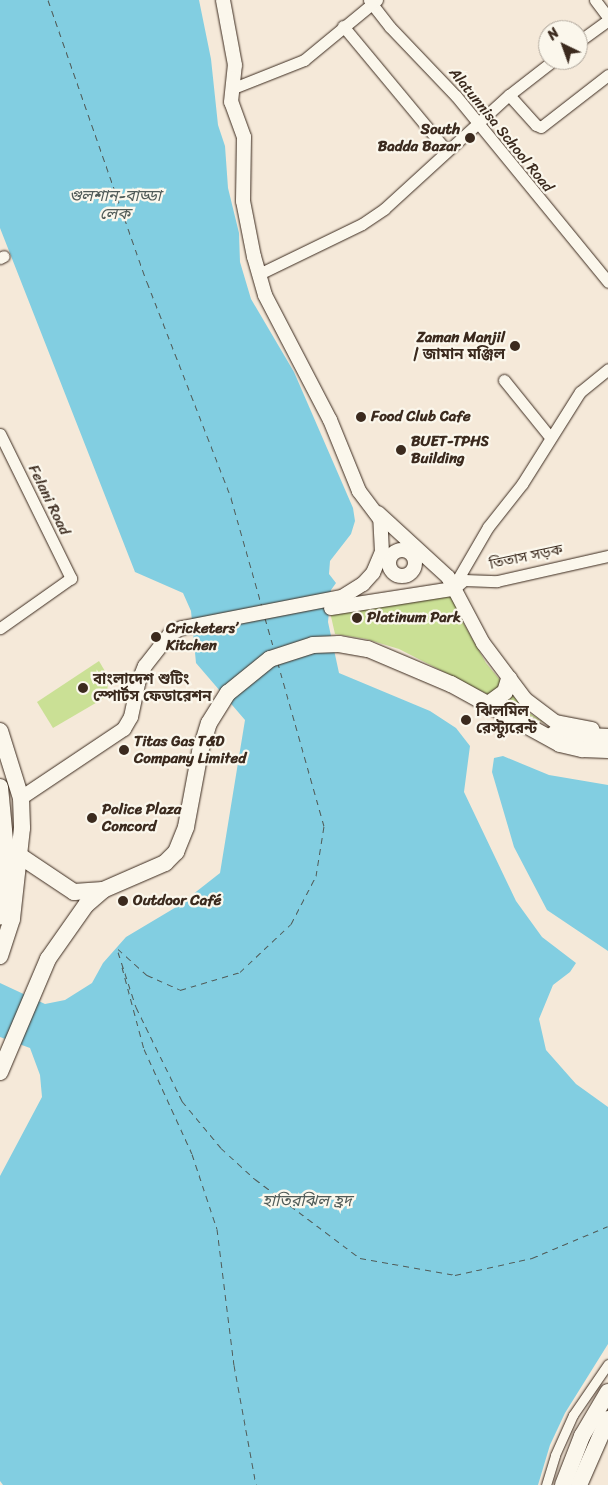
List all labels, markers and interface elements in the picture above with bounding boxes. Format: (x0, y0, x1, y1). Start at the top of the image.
north arrow (538, 20, 588, 70)
text: N (541, 22, 565, 47)
street label: Alatunnisa School Road (445, 64, 557, 196)
place label: South Badda Bazar (378, 120, 460, 155)
marker: South Badda Bazar (464, 132, 476, 144)
water label: গুলশান-বাড্ডা লেক (69, 186, 161, 224)
place label: Zaman Manjil | জামান মঞ্জিল (412, 328, 505, 363)
marker: Zaman Manjil | জামান মঞ্জিল (509, 340, 521, 352)
place label: Food Club Cafe (371, 408, 471, 426)
marker: Food Club Cafe (355, 411, 367, 423)
place label: BUET-TPHS Building (411, 432, 489, 467)
marker: BUET-TPHS Building (395, 444, 407, 456)
street label: Felani Road (24, 462, 74, 538)
street label: তিতাস সড়ক (488, 540, 564, 574)
place label: Platinum Park (367, 609, 461, 627)
marker: Platinum Park (351, 612, 363, 624)
place label: Cricketers’ Kitchen (166, 619, 238, 654)
marker: Cricketers’ Kitchen (150, 631, 162, 643)
place label: বাংলাদেশ শুটিং স্পোর্টস ফেডারেশন (93, 670, 211, 705)
marker: বাংলাদেশ শুটিং স্পোর্টস ফেডারেশন (77, 682, 89, 694)
place label: ঝিলমিল রেস্ট্যুরেন্ট (476, 702, 537, 737)
marker: ঝিলমিল রেস্ট্যুরেন্ট (460, 714, 472, 726)
place label: Titas Gas T&D Company Limited (134, 732, 246, 767)
marker: Titas Gas T&D Company Limited (118, 744, 130, 756)
place label: Police Plaza Concord (102, 800, 181, 835)
marker: Police Plaza Concord (86, 812, 98, 824)
place label: Outdoor Café (133, 892, 222, 910)
marker: Outdoor Café (117, 895, 129, 907)
water label: হাতিরঝিল হ্রদ (262, 1191, 352, 1211)

